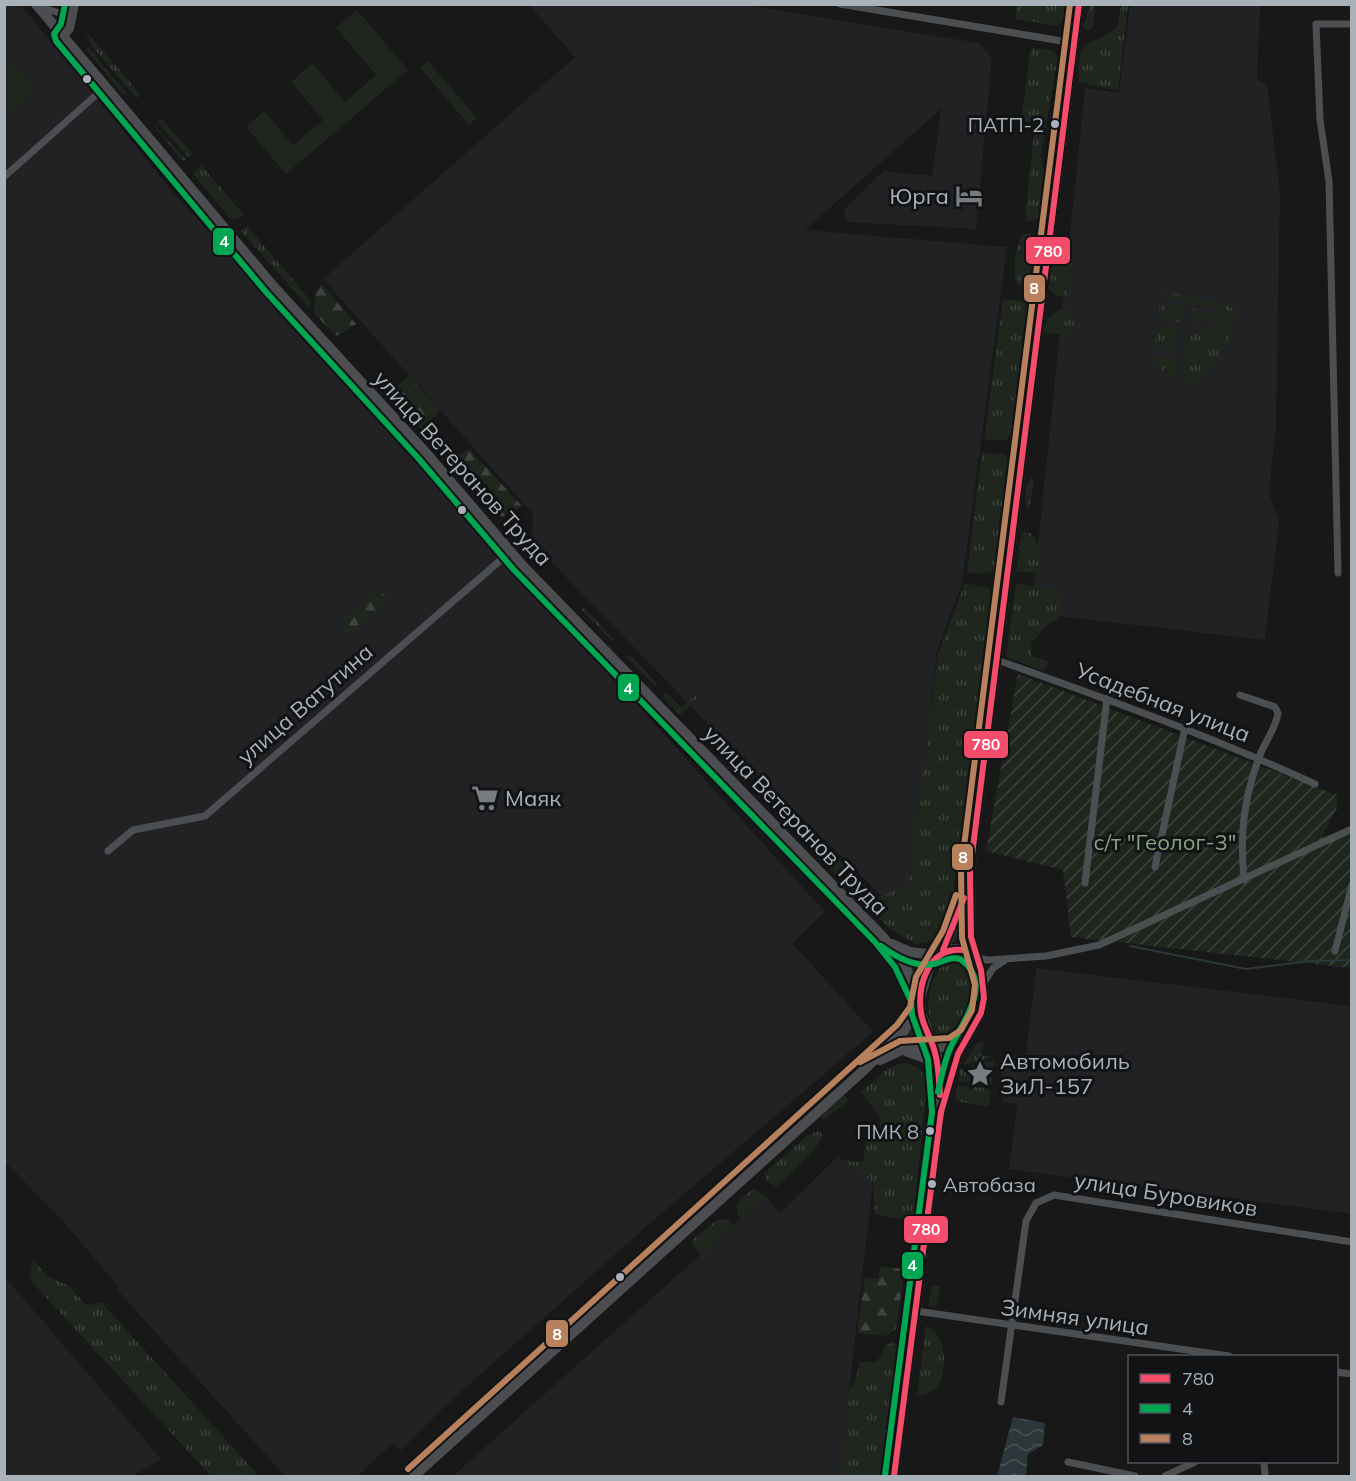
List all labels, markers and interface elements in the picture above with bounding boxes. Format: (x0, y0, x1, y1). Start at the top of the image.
unlabelled marker (81, 73, 93, 85)
place label: ПАТП-2 (968, 112, 1044, 137)
marker: ПАТП-2 (1049, 118, 1061, 130)
hotel icon: Юрга (954, 181, 984, 211)
place label: Юрга (889, 182, 949, 210)
line badge: 4 (212, 227, 235, 256)
text: 4 (219, 231, 229, 251)
line badge: 780 (1025, 236, 1071, 265)
text: 780 (1034, 241, 1062, 261)
line badge: 8 (1023, 274, 1046, 303)
text: 8 (1029, 278, 1039, 298)
street label: улица Ветеранов Труда (368, 365, 558, 571)
unlabelled marker (456, 504, 468, 516)
street label: улица Ватутина (232, 638, 378, 770)
street label: Усадебная улица (1071, 655, 1254, 748)
line badge: 4 (617, 673, 640, 702)
text: 4 (623, 678, 633, 698)
street label: улица Ветеранов Труда (698, 719, 894, 921)
line badge: 780 (963, 730, 1009, 759)
text: 780 (972, 734, 1000, 754)
supermarket icon: Маяк (470, 783, 500, 813)
place label: Маяк (505, 784, 561, 812)
park label: с/т "Геолог-3" (1094, 828, 1236, 856)
line badge: 8 (951, 843, 974, 871)
text: 8 (958, 847, 968, 867)
place label: Автомобиль ЗиЛ-157 (1000, 1047, 1130, 1100)
place icon: Автомобиль ЗиЛ-157 (965, 1059, 995, 1089)
place label: ПМК 8 (856, 1119, 919, 1144)
marker: ПМК 8 (924, 1125, 936, 1137)
street label: улица Буровиков (1072, 1166, 1260, 1222)
place label: Автобаза (943, 1172, 1036, 1197)
marker: Автобаза (926, 1178, 938, 1190)
line badge: 780 (903, 1215, 949, 1244)
text: 780 (912, 1219, 940, 1239)
line badge: 4 (901, 1251, 924, 1280)
text: 4 (907, 1255, 917, 1275)
unlabelled marker (614, 1271, 626, 1283)
street label: Зимняя улица (999, 1293, 1151, 1341)
line badge: 8 (545, 1319, 569, 1348)
text: 8 (552, 1324, 562, 1344)
legend (1128, 1355, 1338, 1463)
text: 780 (1182, 1367, 1214, 1390)
text: 4 (1182, 1397, 1193, 1420)
text: 8 (1182, 1427, 1193, 1450)

